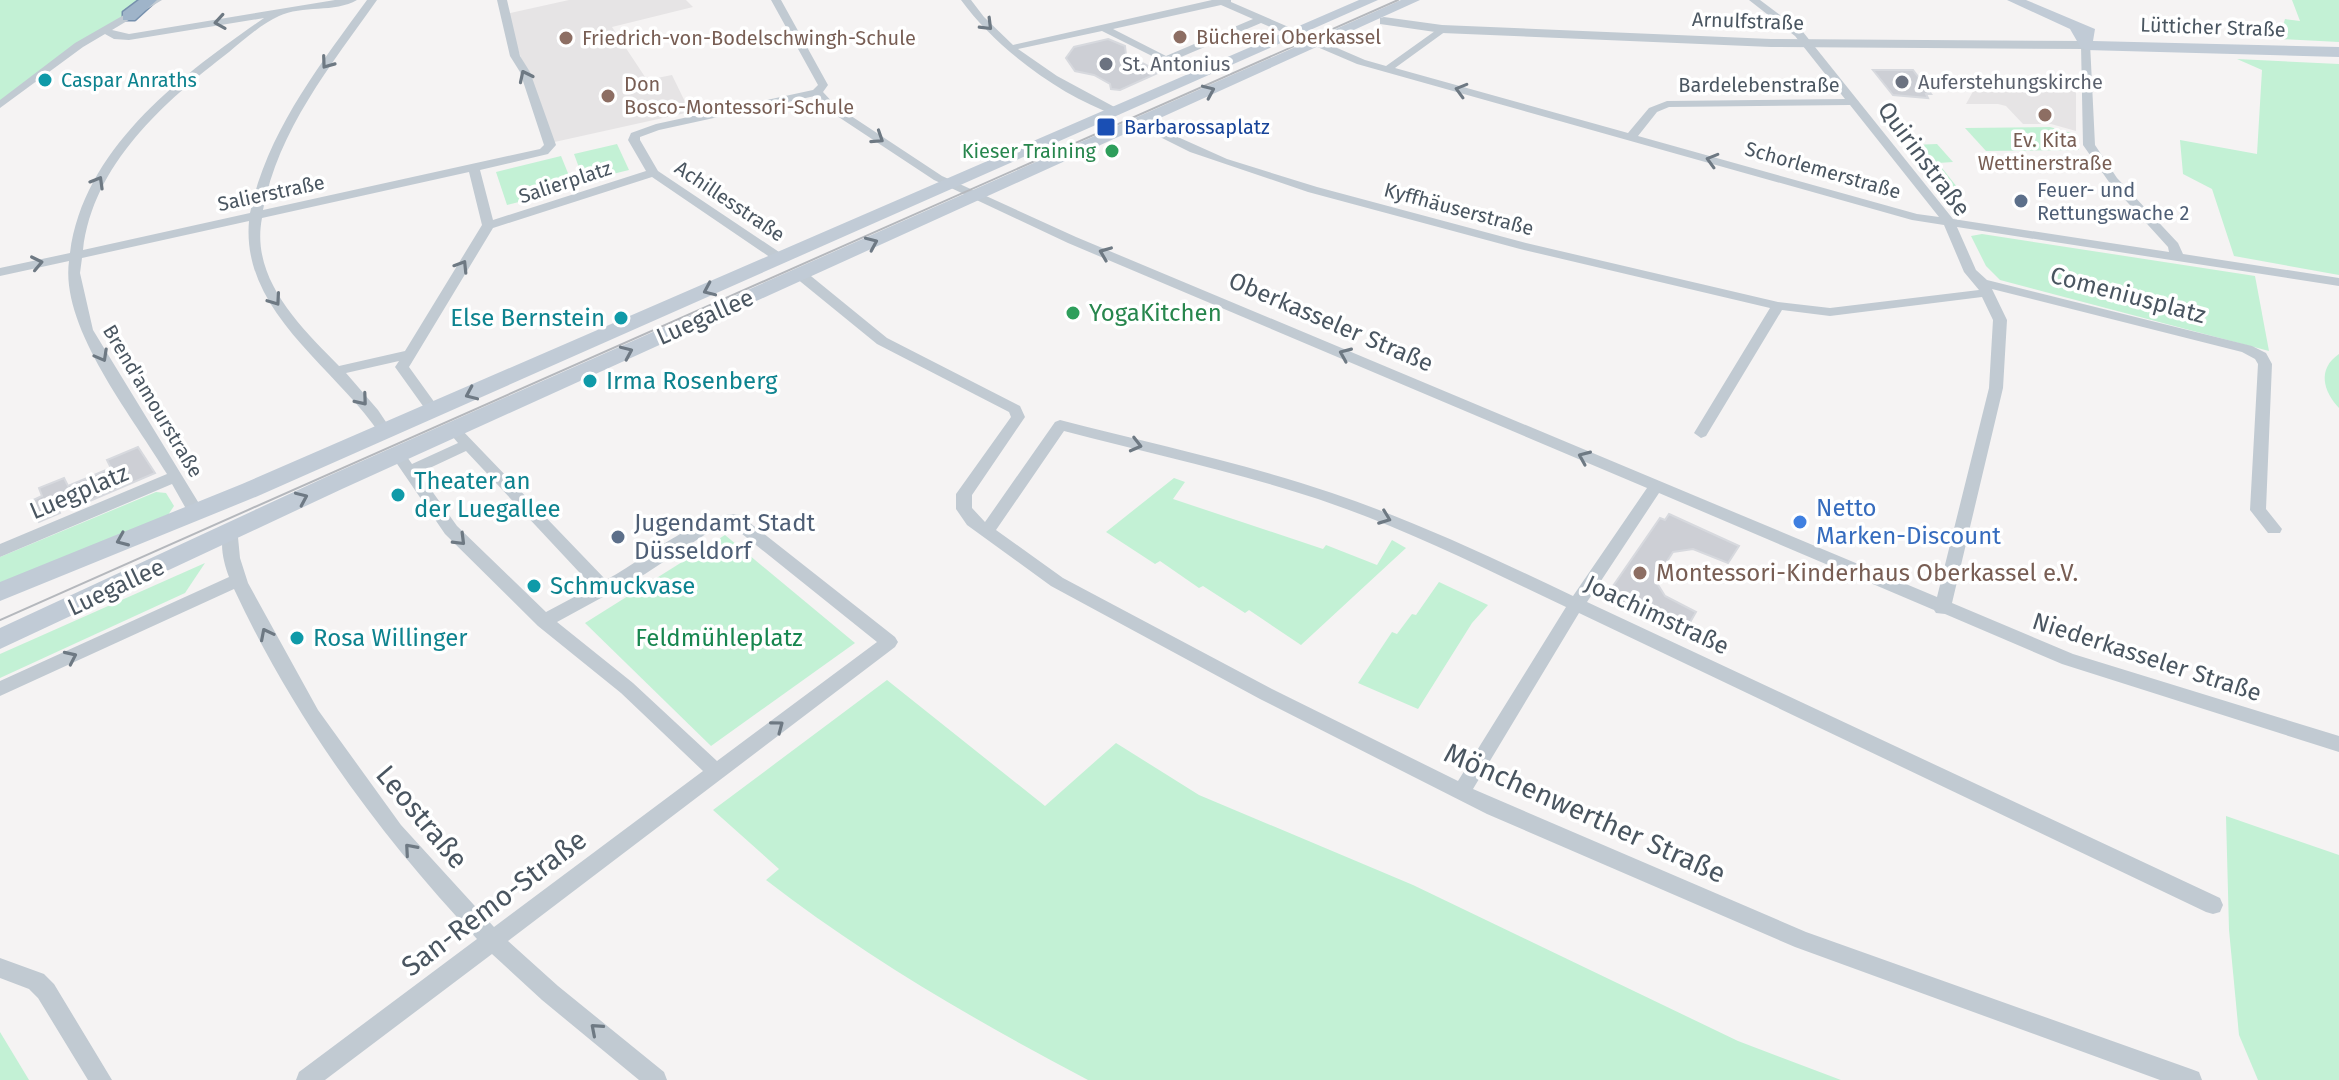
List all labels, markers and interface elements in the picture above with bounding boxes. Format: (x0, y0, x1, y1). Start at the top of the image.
street label: Arnulfstraße (1691, 7, 1805, 35)
street label: Lütticher Straße (2140, 12, 2286, 42)
one-way arrow (213, 13, 227, 30)
one-way arrow (978, 16, 992, 30)
place label: Bücherei Oberkassel (1196, 25, 1381, 49)
place label: Friedrich-von-Bodelschwingh-Schule (582, 26, 916, 50)
marker: Bücherei Oberkassel (1171, 28, 1189, 46)
marker: Friedrich-von-Bodelschwingh-Schule (557, 29, 575, 47)
place label: St. Antonius (1122, 52, 1230, 76)
one-way arrow (322, 55, 336, 69)
marker: St. Antonius (1097, 55, 1115, 73)
place label: Caspar Anraths (61, 68, 197, 92)
one-way arrow (519, 69, 535, 84)
place label: Auferstehungskirche (1918, 70, 2103, 94)
marker: Caspar Anraths (36, 71, 54, 89)
place label: Don Bosco-Montessori-Schule (624, 72, 854, 119)
street label: Bardelebenstraße (1678, 73, 1840, 97)
marker: Auferstehungskirche (1893, 73, 1911, 91)
one-way arrow (1455, 82, 1469, 99)
one-way arrow (1201, 85, 1216, 101)
marker: Don Bosco-Montessori-Schule (599, 87, 617, 105)
street label: Quirinstraße (1872, 96, 1976, 222)
marker: Ev. Kita Wettinerstraße (2036, 106, 2054, 124)
place label: Barbarossaplatz (1124, 115, 1270, 139)
marker: Barbarossaplatz (1095, 116, 1117, 138)
one-way arrow (869, 128, 884, 143)
place label: Ev. Kita Wettinerstraße (1978, 128, 2112, 175)
street label: Schorlemerstraße (1742, 136, 1904, 204)
place label: Kieser Training (962, 139, 1097, 163)
marker: Kieser Training (1103, 142, 1121, 160)
one-way arrow (1705, 153, 1719, 169)
street label: Achillesstraße (671, 155, 789, 247)
street label: Salierplatz (516, 156, 615, 208)
street label: Salierstraße (215, 170, 327, 216)
one-way arrow (88, 176, 103, 191)
street label: Kyffhäuserstraße (1382, 177, 1536, 241)
place label: Feuer- und Rettungswache 2 (2037, 178, 2189, 225)
marker: Feuer- und Rettungswache 2 (2012, 192, 2030, 210)
one-way arrow (864, 236, 878, 252)
one-way arrow (1099, 246, 1113, 263)
one-way arrow (30, 255, 44, 272)
one-way arrow (452, 261, 467, 275)
street label: Comeniusplatz (2047, 261, 2209, 329)
street label: Oberkasseler Straße (1225, 266, 1437, 378)
one-way arrow (703, 280, 718, 296)
street label: Luegallee (652, 283, 758, 351)
one-way arrow (265, 292, 280, 306)
place label: YogaKitchen (1089, 299, 1222, 327)
place label: Else Bernstein (450, 304, 605, 332)
marker: YogaKitchen (1064, 304, 1082, 322)
marker: Else Bernstein (612, 309, 630, 327)
street label: Brend'amourstraße (98, 320, 208, 482)
one-way arrow (619, 346, 634, 362)
one-way arrow (92, 348, 107, 362)
one-way arrow (1339, 348, 1353, 364)
place label: Irma Rosenberg (606, 367, 778, 395)
marker: Irma Rosenberg (581, 372, 599, 390)
one-way arrow (465, 384, 479, 400)
one-way arrow (352, 391, 367, 406)
one-way arrow (1128, 435, 1142, 452)
one-way arrow (1577, 451, 1592, 467)
street label: Luegplatz (25, 459, 133, 525)
place label: Theater an der Luegallee (414, 467, 561, 523)
marker: Theater an der Luegallee (389, 486, 407, 504)
one-way arrow (293, 492, 308, 508)
place label: Netto Marken-Discount (1816, 494, 2001, 550)
one-way arrow (1377, 508, 1391, 525)
place label: Jugendamt Stadt Düsseldorf (634, 509, 816, 565)
marker: Netto Marken-Discount (1791, 513, 1809, 531)
marker: Jugendamt Stadt Düsseldorf (609, 528, 627, 546)
one-way arrow (116, 530, 131, 546)
one-way arrow (451, 531, 466, 545)
street label: Luegallee (63, 552, 169, 622)
place label: Montessori-Kinderhaus Oberkassel e.V. (1656, 559, 2078, 587)
marker: Montessori-Kinderhaus Oberkassel e.V. (1631, 564, 1649, 582)
street label: Joachimstraße (1581, 569, 1733, 661)
place label: Schmuckvase (550, 572, 695, 600)
marker: Schmuckvase (525, 577, 543, 595)
street label: Niederkasseler Straße (2029, 607, 2265, 707)
place label: Rosa Willinger (313, 624, 468, 652)
park label: Feldmühleplatz (635, 624, 803, 652)
one-way arrow (260, 627, 275, 642)
marker: Rosa Willinger (288, 629, 306, 647)
one-way arrow (63, 650, 77, 666)
one-way arrow (769, 721, 784, 735)
street label: Mönchenwerther Straße (1439, 736, 1731, 890)
street label: Leostraße (369, 759, 475, 875)
street label: San-Remo-Straße (395, 823, 593, 983)
one-way arrow (405, 844, 419, 859)
one-way arrow (591, 1024, 606, 1039)

